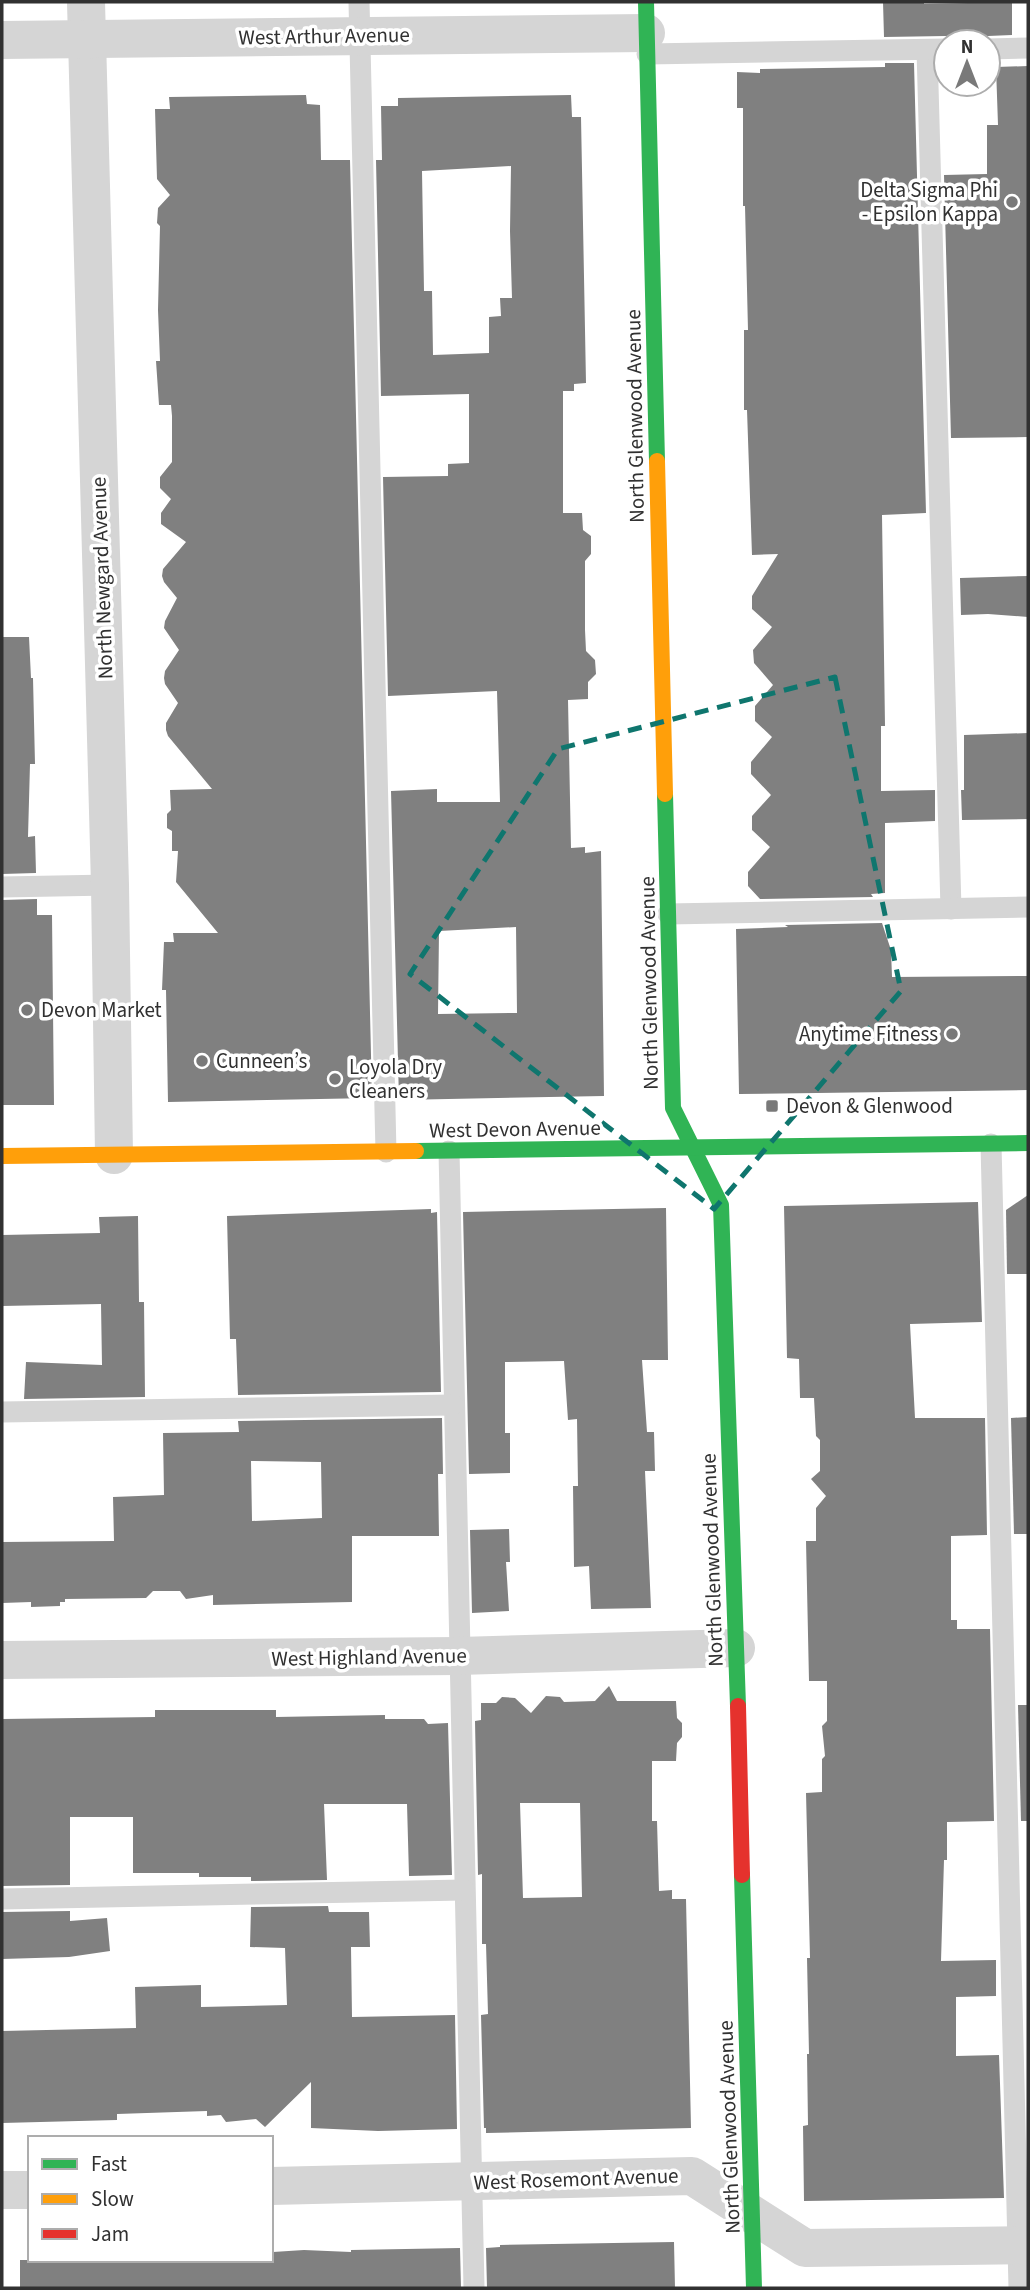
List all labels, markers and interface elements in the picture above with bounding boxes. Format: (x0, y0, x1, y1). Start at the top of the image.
street label: West Arthur Avenue (238, 20, 410, 52)
north arrow (932, 28, 1002, 98)
text: N (961, 34, 973, 61)
place label: Delta Sigma Phi - Epsilon Kappa (860, 175, 998, 229)
marker: Delta Sigma Phi - Epsilon Kappa (1004, 194, 1020, 210)
street label: North Glenwood Avenue (618, 309, 652, 523)
street label: North Newgard Avenue (83, 476, 121, 680)
street label: North Glenwood Avenue (632, 876, 666, 1090)
place label: Devon Market (41, 995, 162, 1025)
marker: Devon Market (19, 1002, 35, 1018)
place label: Anytime Fitness (799, 1019, 938, 1049)
marker: Anytime Fitness (944, 1026, 960, 1042)
place label: Cunneen’s (216, 1046, 308, 1076)
place label: Loyola Dry Cleaners (349, 1052, 442, 1106)
marker: Cunneen’s (194, 1053, 210, 1069)
marker: Loyola Dry Cleaners (327, 1071, 343, 1087)
place label: Devon & Glenwood (786, 1091, 953, 1121)
marker: Devon & Glenwood (764, 1098, 780, 1114)
street label: West Devon Avenue (429, 1113, 601, 1145)
street label: North Glenwood Avenue (693, 1453, 731, 1667)
street label: West Highland Avenue (271, 1640, 467, 1674)
street label: North Glenwood Avenue (710, 2020, 748, 2234)
legend (28, 2136, 273, 2262)
text: Fast (91, 2149, 127, 2179)
street label: West Rosemont Avenue (473, 2160, 679, 2198)
text: Slow (91, 2184, 134, 2214)
text: Jam (91, 2219, 129, 2249)

